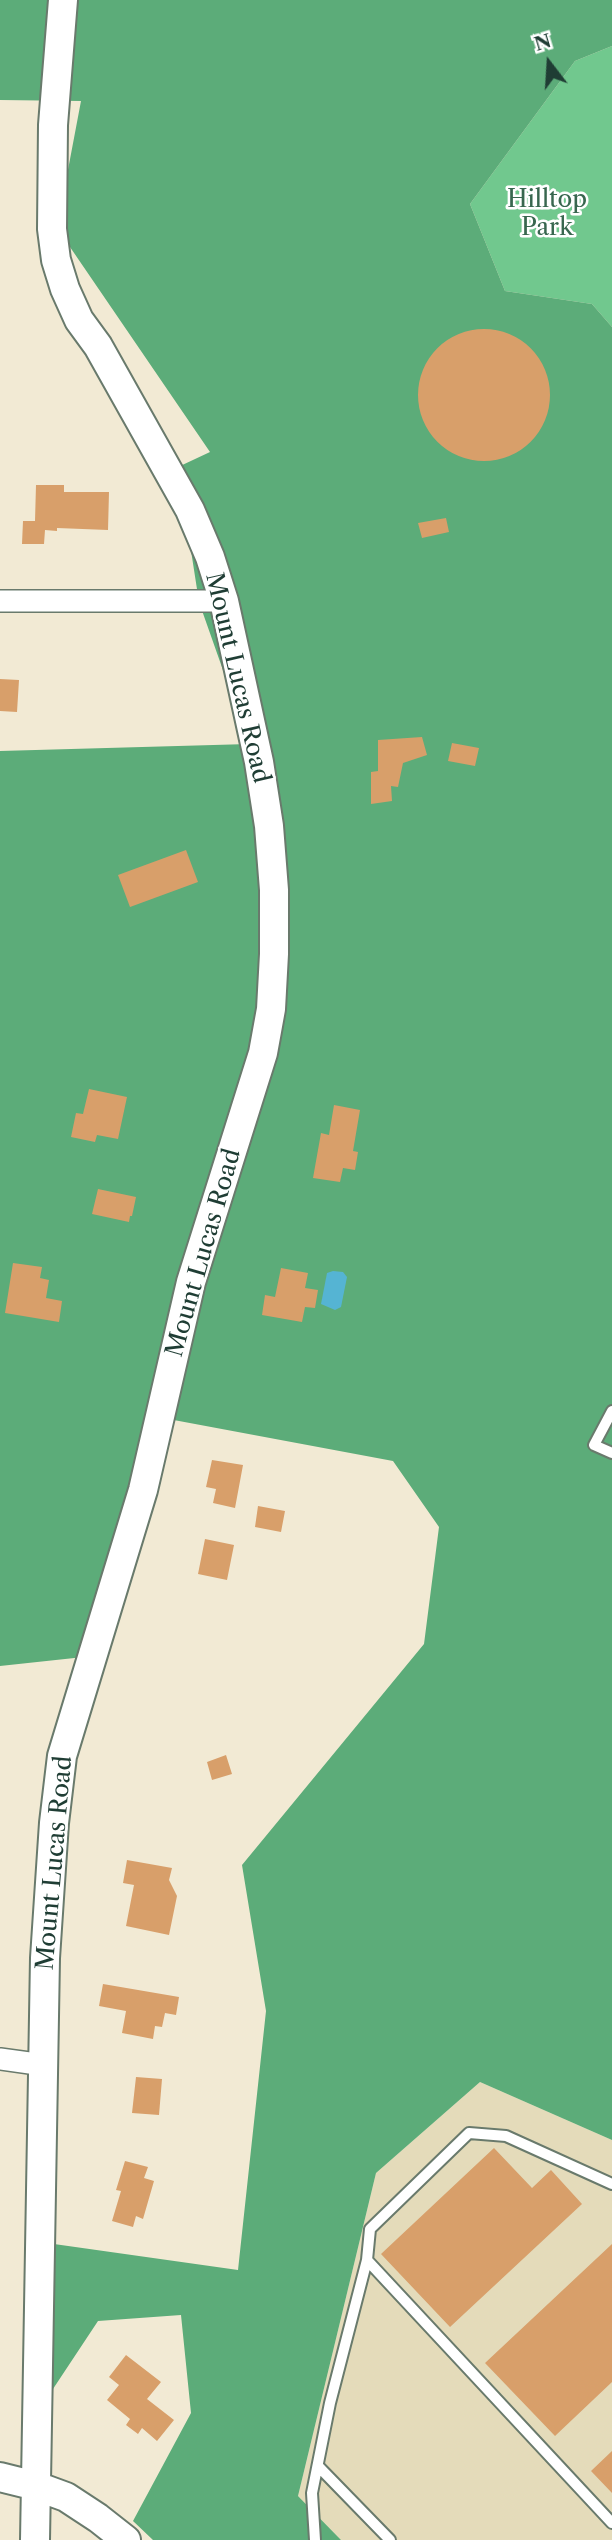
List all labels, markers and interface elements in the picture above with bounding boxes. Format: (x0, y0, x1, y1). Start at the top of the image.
north arrow (514, 28, 584, 98)
text: N (531, 29, 554, 56)
park label: Hilltop Park (507, 186, 587, 242)
street label: Mount Lucas Road (199, 570, 275, 786)
street label: Mount Lucas Road (161, 1146, 247, 1360)
street label: Mount Lucas Road (31, 1755, 79, 1971)

